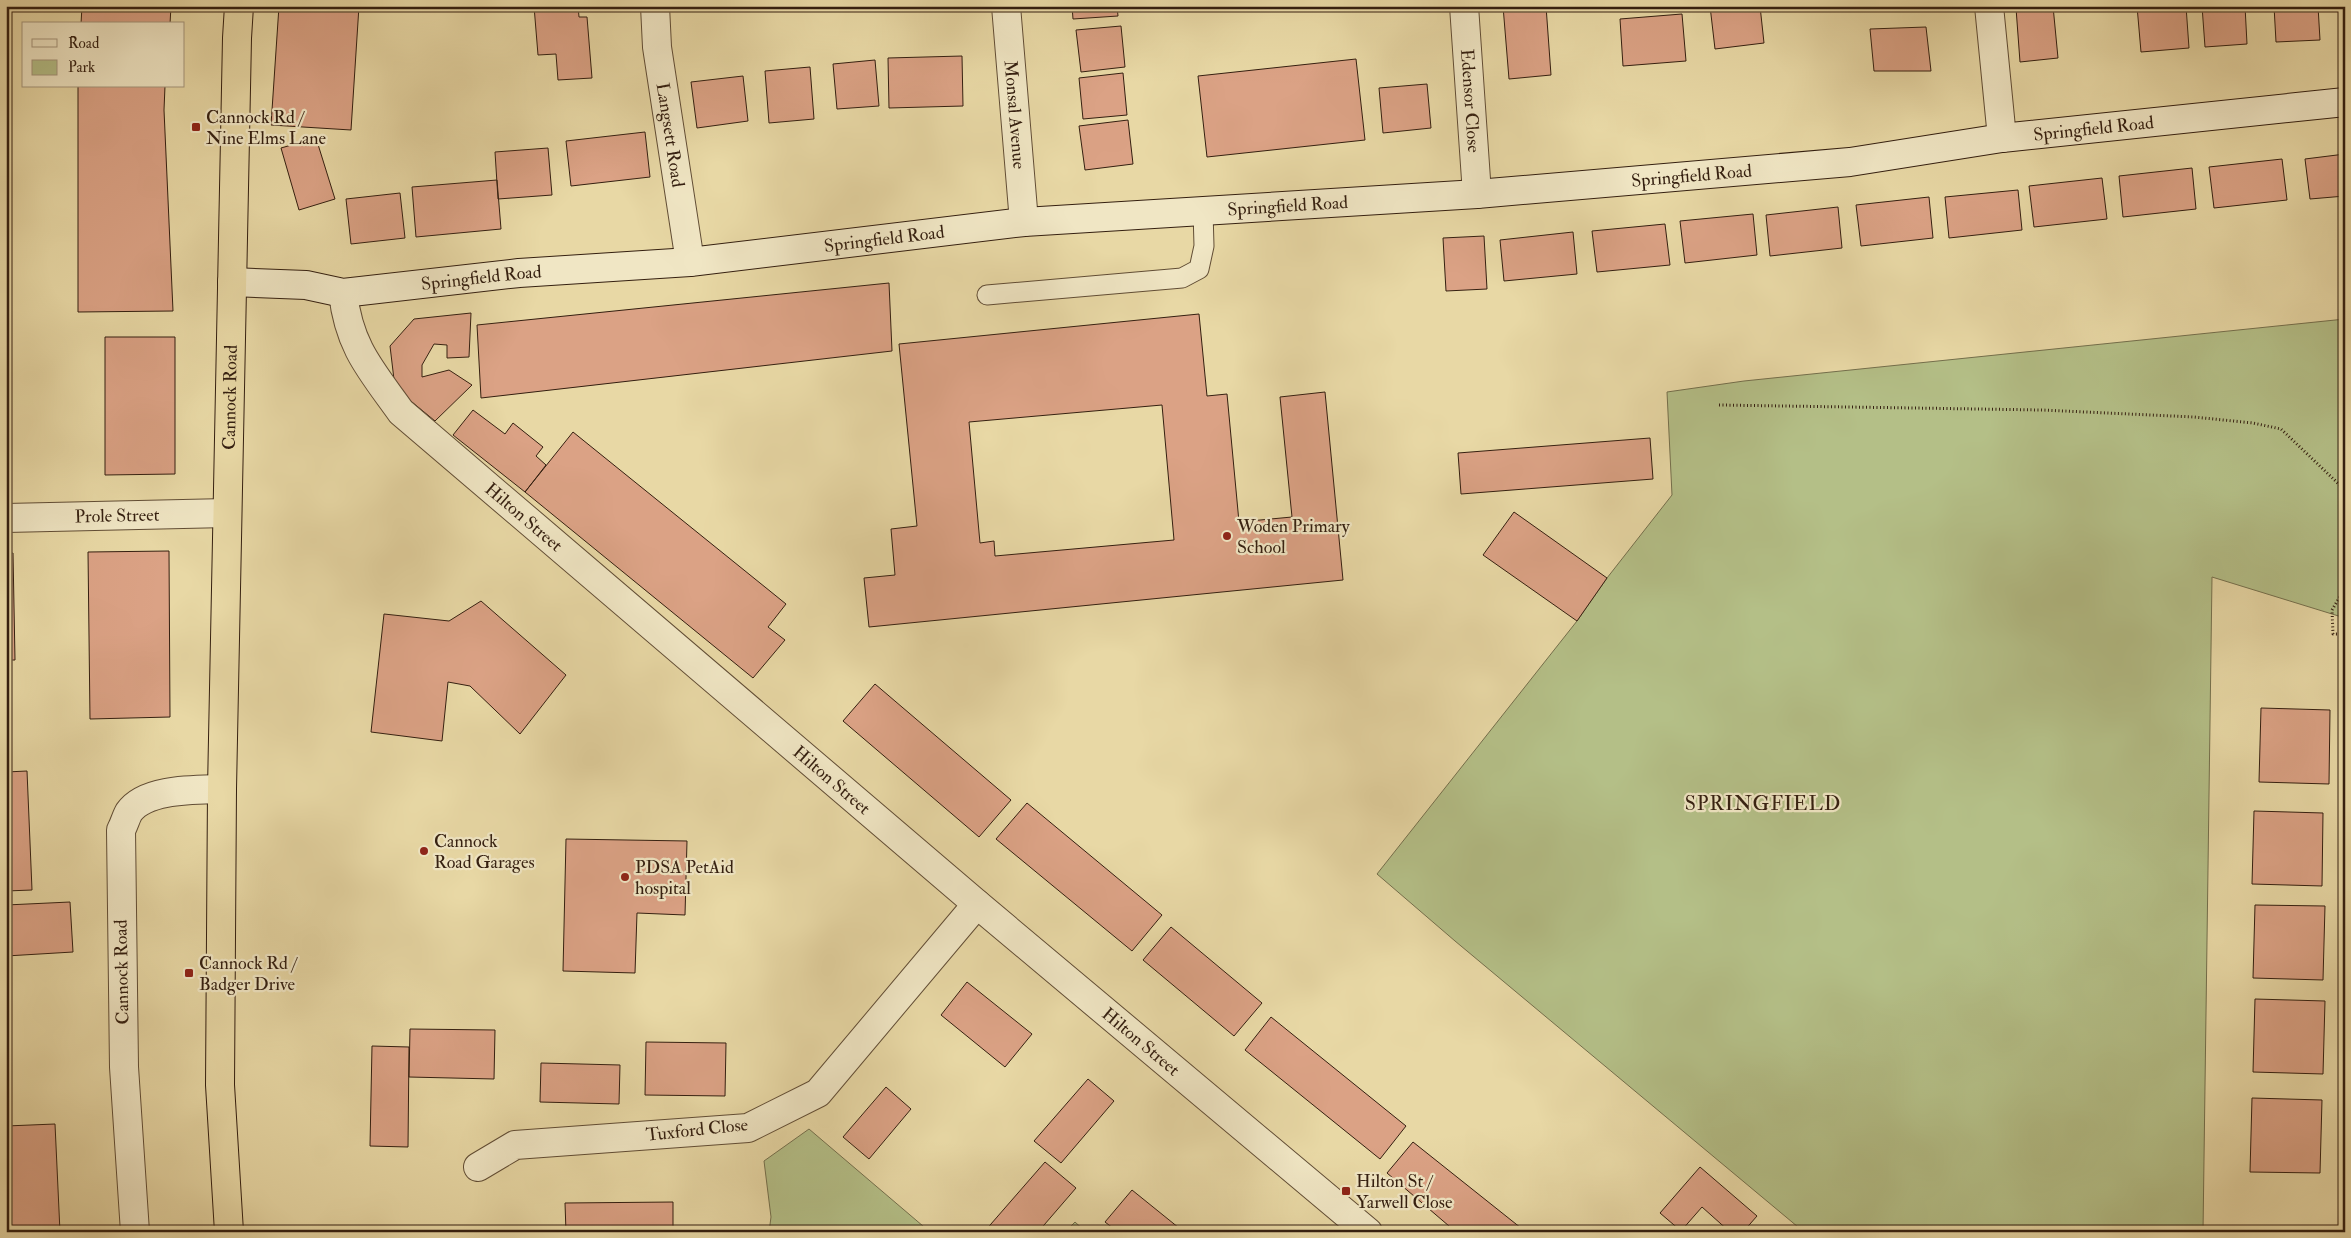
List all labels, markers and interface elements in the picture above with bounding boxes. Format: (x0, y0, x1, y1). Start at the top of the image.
legend (22, 22, 185, 88)
text: Road (68, 34, 100, 53)
street label: Edensor Close (1455, 48, 1486, 154)
text: Park (68, 58, 95, 77)
street label: Monsal Avenue (999, 59, 1031, 170)
street label: Langsett Road (651, 81, 690, 189)
place label: Cannock Rd / Nine Elms Lane (206, 106, 327, 150)
street label: Springfield Road (2032, 111, 2155, 146)
marker: Cannock Rd / Nine Elms Lane (190, 121, 202, 133)
street label: Springfield Road (1630, 159, 1753, 192)
street label: Springfield Road (1227, 190, 1349, 221)
street label: Springfield Road (823, 220, 946, 257)
street label: Springfield Road (420, 260, 542, 296)
street label: Cannock Road (217, 344, 242, 450)
street label: Hilton Street (480, 477, 568, 557)
street label: Prole Street (74, 503, 160, 528)
place label: Woden Primary School (1236, 515, 1351, 559)
marker: Woden Primary School (1221, 530, 1233, 542)
street label: Hilton Street (788, 740, 876, 820)
district label: SPRINGFIELD (1685, 791, 1841, 816)
place label: Cannock Road Garages (434, 830, 535, 874)
marker: Cannock Road Garages (418, 845, 430, 857)
place label: PDSA PetAid hospital (635, 856, 734, 900)
marker: PDSA PetAid hospital (619, 871, 631, 883)
street label: Cannock Road (110, 919, 134, 1025)
place label: Cannock Rd / Badger Drive (199, 952, 299, 996)
marker: Cannock Rd / Badger Drive (183, 967, 195, 979)
street label: Hilton Street (1097, 1002, 1185, 1081)
street label: Tuxford Close (645, 1113, 750, 1147)
place label: Hilton St / Yarwell Close (1356, 1170, 1453, 1214)
marker: Hilton St / Yarwell Close (1340, 1185, 1352, 1197)

